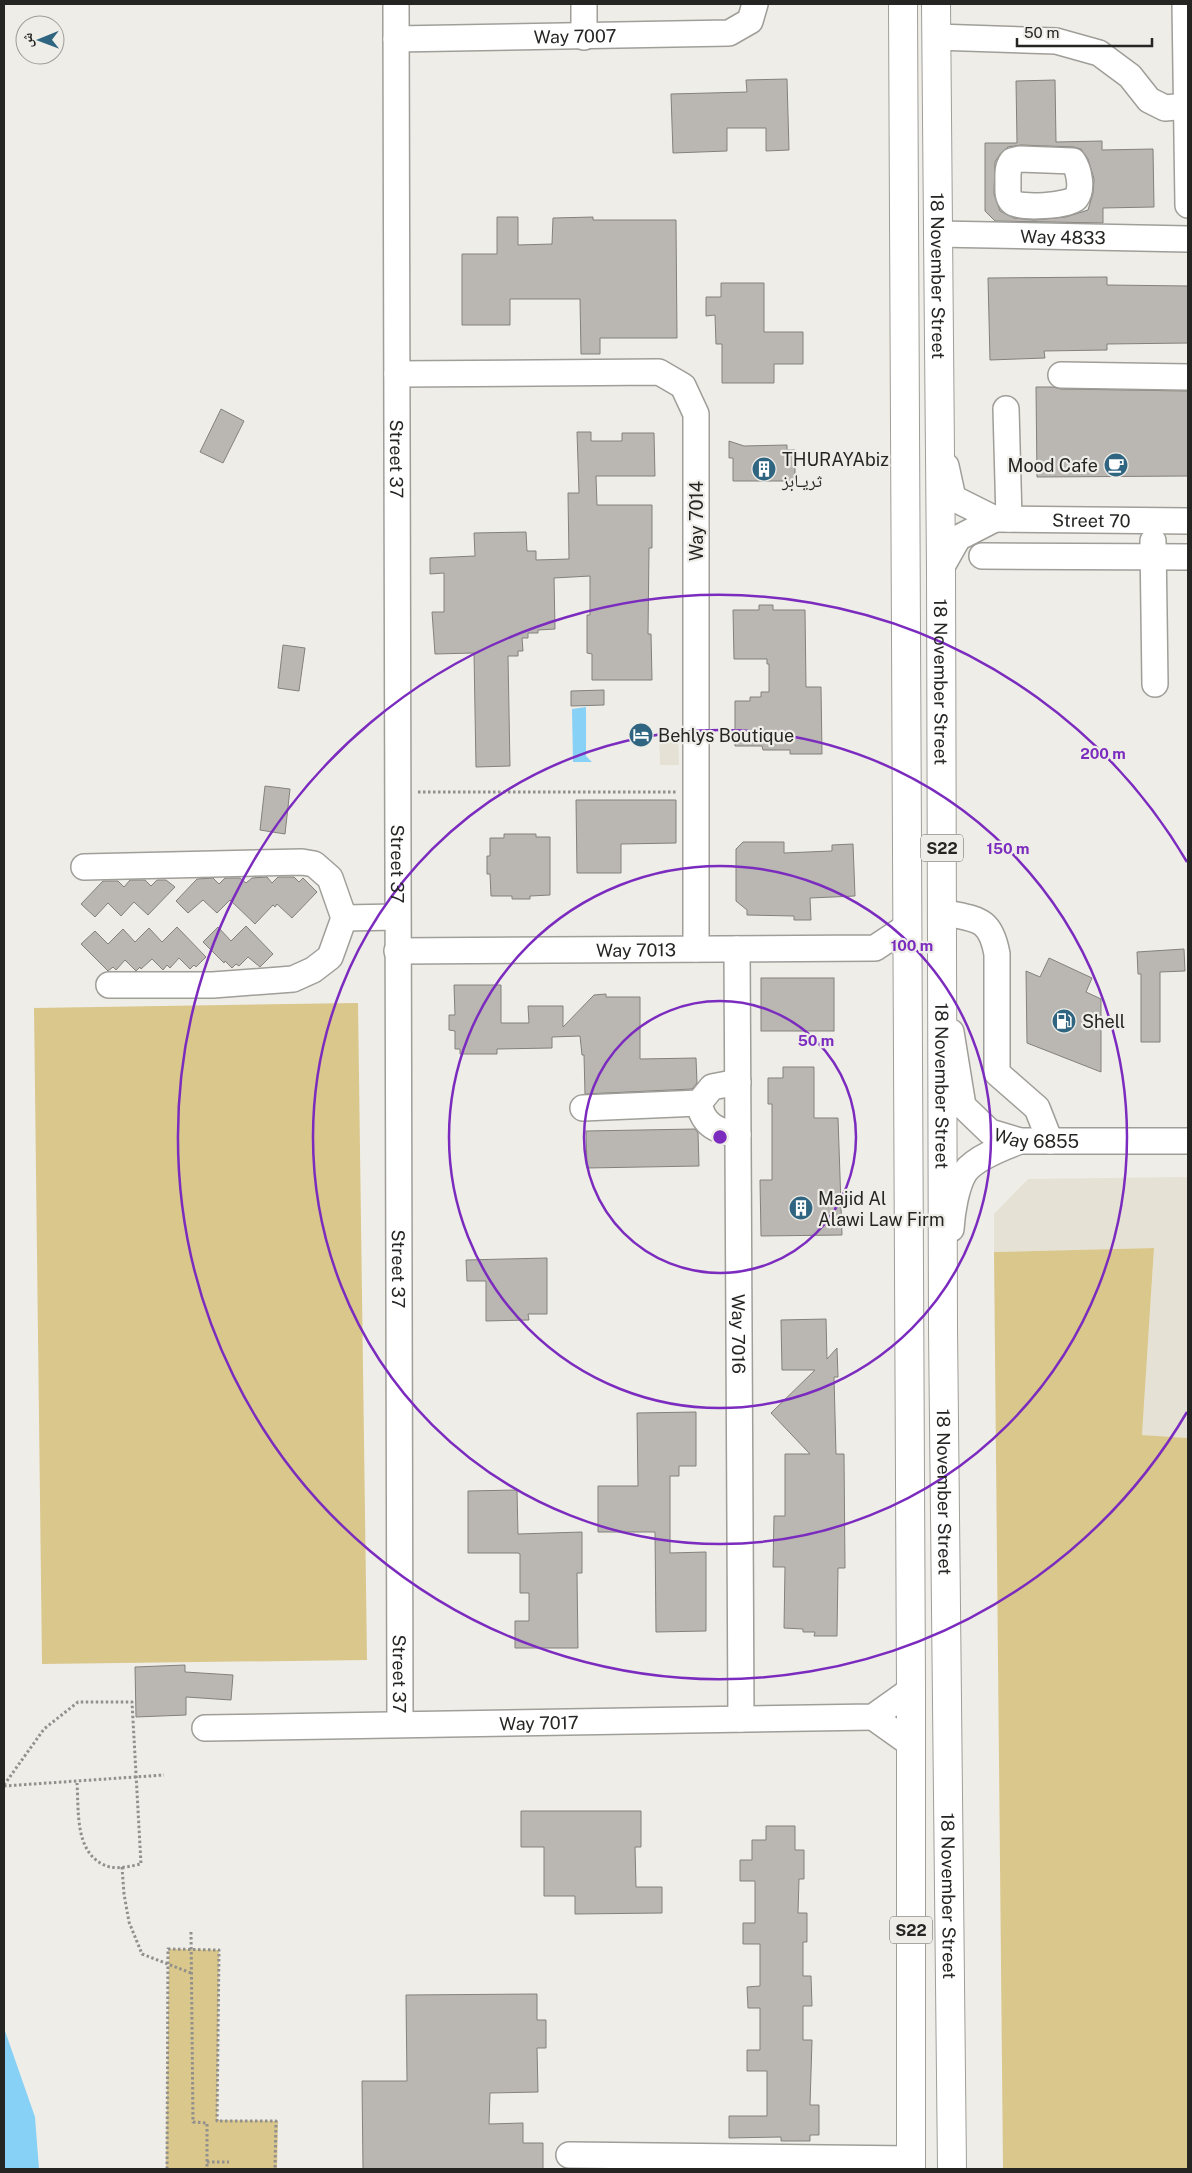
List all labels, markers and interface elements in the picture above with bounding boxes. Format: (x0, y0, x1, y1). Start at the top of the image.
north arrow (15, 15, 65, 65)
scale bar (1017, 15, 1152, 47)
text: 50 m (1024, 24, 1059, 41)
street label: Way 7007 (533, 25, 617, 47)
text: ش (19, 33, 36, 48)
street label: 18 November Street (927, 193, 950, 359)
street label: Way 4833 (1020, 225, 1106, 248)
street label: Street 37 (386, 420, 408, 498)
place label: THURAYAbiz ثريـابز (781, 449, 889, 491)
cafe icon: Mood Cafe (1103, 452, 1129, 478)
place label: Mood Cafe (1008, 455, 1098, 476)
building icon: THURAYAbiz ثريـابز (751, 456, 777, 482)
street label: Way 7014 (686, 481, 707, 561)
street label: Street 70 (1052, 509, 1131, 531)
street label: 18 November Street (931, 599, 952, 765)
hotel icon: Behlys Boutique (628, 722, 654, 748)
place label: Behlys Boutique (658, 725, 794, 746)
text: 200 m (1080, 745, 1126, 762)
street label: Street 37 (387, 825, 409, 903)
road number: S22 (921, 834, 963, 861)
text: 150 m (986, 840, 1030, 857)
text: 100 m (891, 937, 933, 954)
street label: Way 7013 (596, 939, 676, 960)
street label: 18 November Street (932, 1003, 953, 1169)
fuel station icon: Shell (1051, 1008, 1077, 1034)
place label: Shell (1082, 1011, 1125, 1032)
text: 50 m (798, 1032, 834, 1049)
street label: Way 6855 (991, 1123, 1079, 1152)
centre of rings (711, 1128, 729, 1146)
place label: Majid Al Alawi Law Firm (818, 1188, 945, 1230)
building icon: Majid Al Alawi Law Firm (788, 1195, 814, 1221)
street label: Street 37 (388, 1230, 410, 1308)
street label: Way 7016 (728, 1294, 750, 1374)
street label: 18 November Street (933, 1409, 956, 1575)
street label: Street 37 (389, 1635, 410, 1713)
street label: Way 7017 (499, 1711, 579, 1734)
street label: 18 November Street (938, 1813, 960, 1979)
road number: S22 (890, 1916, 932, 1944)

